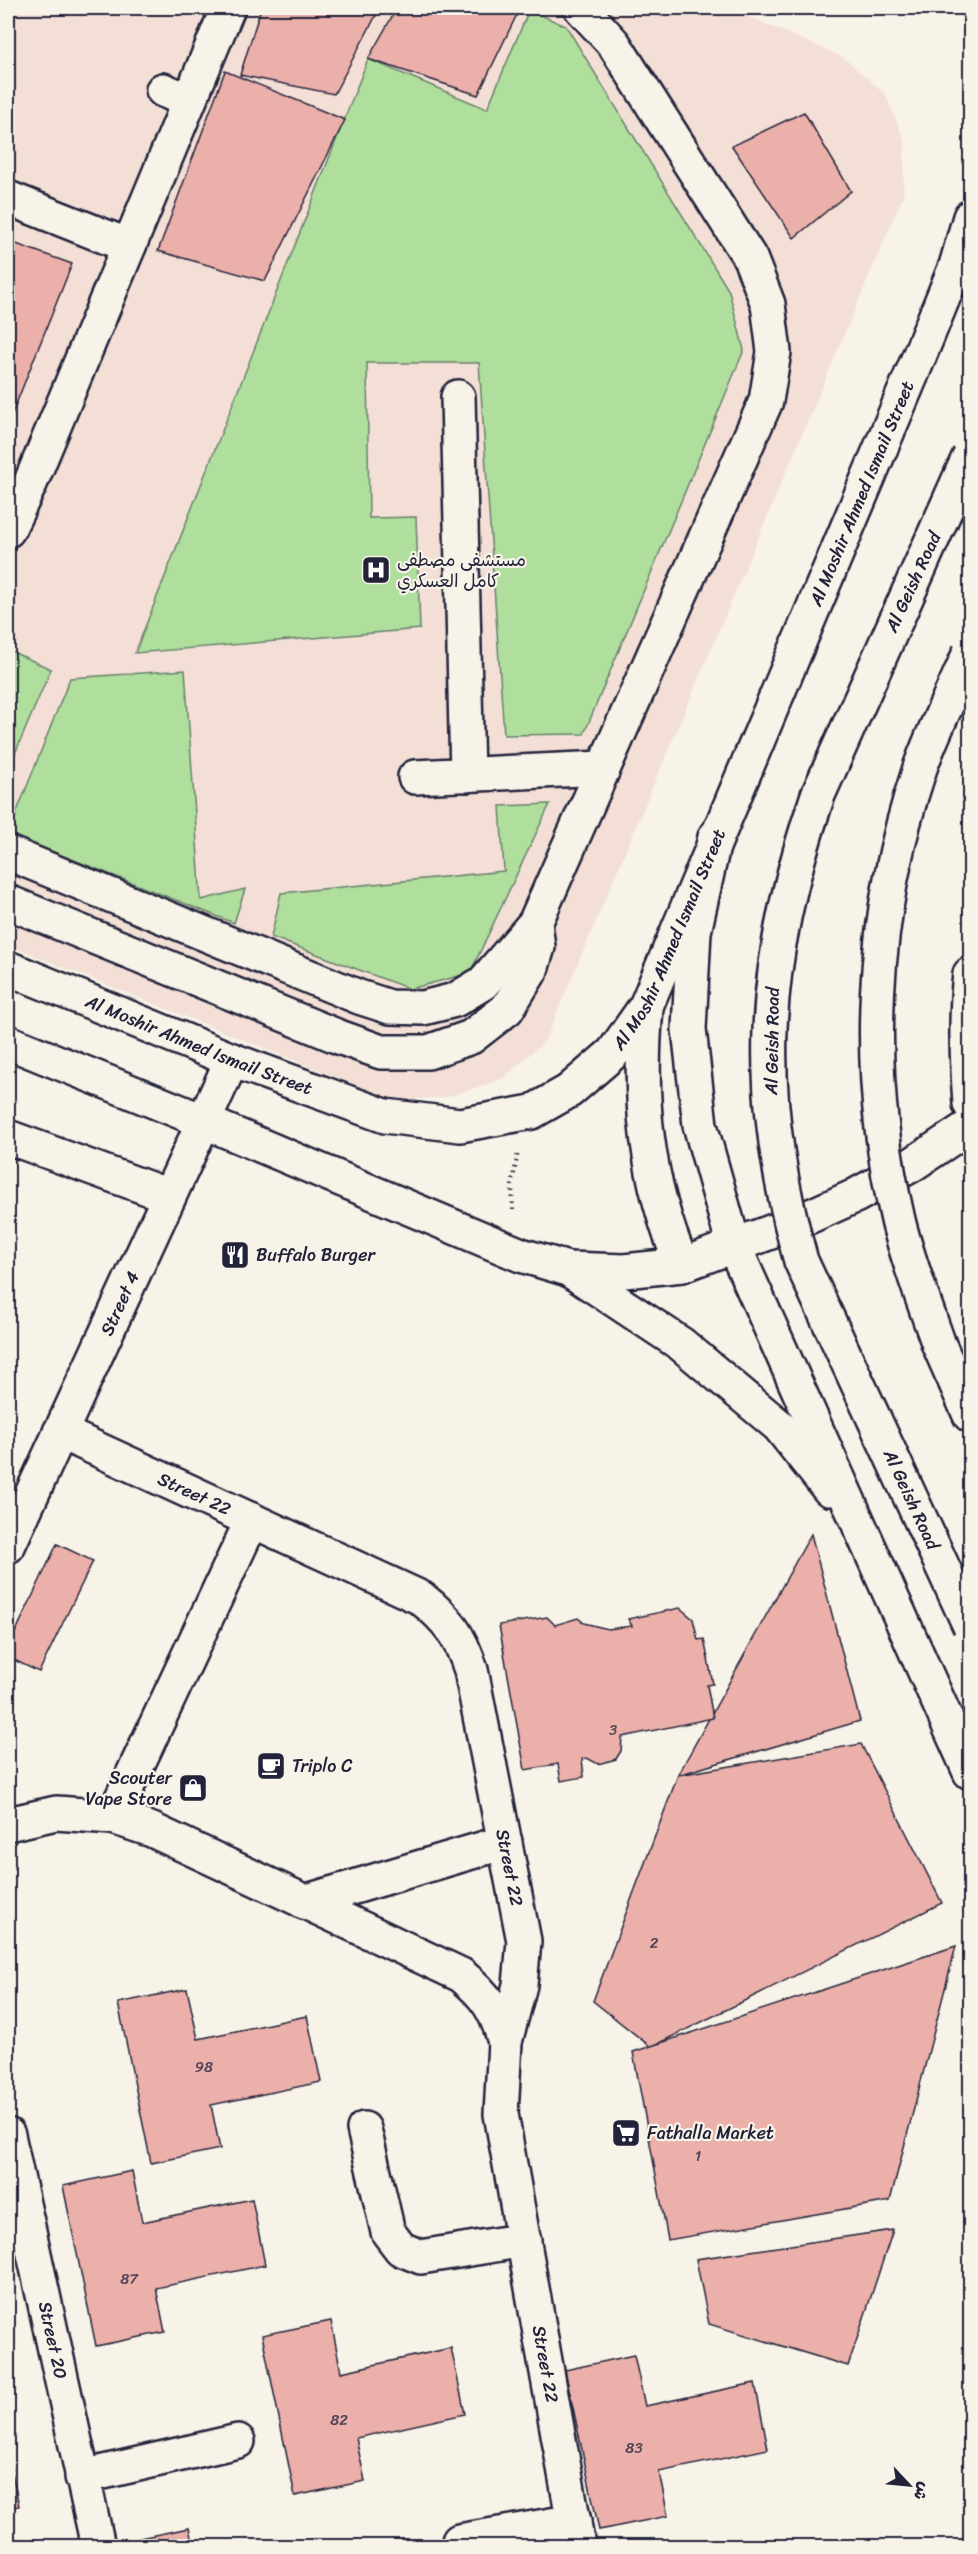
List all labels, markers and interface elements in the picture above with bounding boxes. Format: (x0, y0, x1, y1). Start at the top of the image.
street label: Al Moshir Ahmed Ismail Street (800, 376, 923, 612)
street label: Al Geish Road (875, 525, 951, 639)
place label: مستشفى مصطفى كامل العسكري (397, 544, 526, 597)
hospital icon: مستشفى مصطفى كامل العسكري (360, 554, 392, 586)
street label: Al Moshir Ahmed Ismail Street (603, 823, 735, 1058)
street label: Al Moshir Ahmed Ismail Street (80, 985, 317, 1104)
street label: Al Geish Road (755, 985, 789, 1096)
restaurant icon: Buffalo Burger (219, 1239, 251, 1271)
place label: Buffalo Burger (256, 1239, 376, 1271)
street label: Street 4 (91, 1266, 149, 1341)
street label: Al Geish Road (874, 1443, 949, 1557)
street label: Street 22 (152, 1463, 237, 1525)
house number: 3 (609, 1717, 617, 1743)
cafe icon: Triplo C (255, 1750, 287, 1782)
place label: Triplo C (292, 1750, 353, 1782)
place label: Scouter Vape Store (85, 1762, 174, 1815)
shop icon: Scouter Vape Store (177, 1772, 209, 1804)
street label: Street 22 (486, 1826, 533, 1909)
house number: 2 (650, 1930, 659, 1956)
house number: 98 (195, 2054, 213, 2080)
supermarket icon: Fathalla Market (610, 2117, 642, 2149)
place label: Fathalla Market (647, 2117, 774, 2149)
house number: 1 (695, 2143, 701, 2169)
house number: 87 (120, 2266, 139, 2292)
street label: Street 20 (29, 2298, 77, 2382)
street label: Street 22 (523, 2323, 568, 2405)
house number: 82 (330, 2407, 348, 2433)
house number: 83 (625, 2435, 643, 2461)
north arrow (879, 2455, 939, 2515)
text: ش (905, 2477, 939, 2506)

